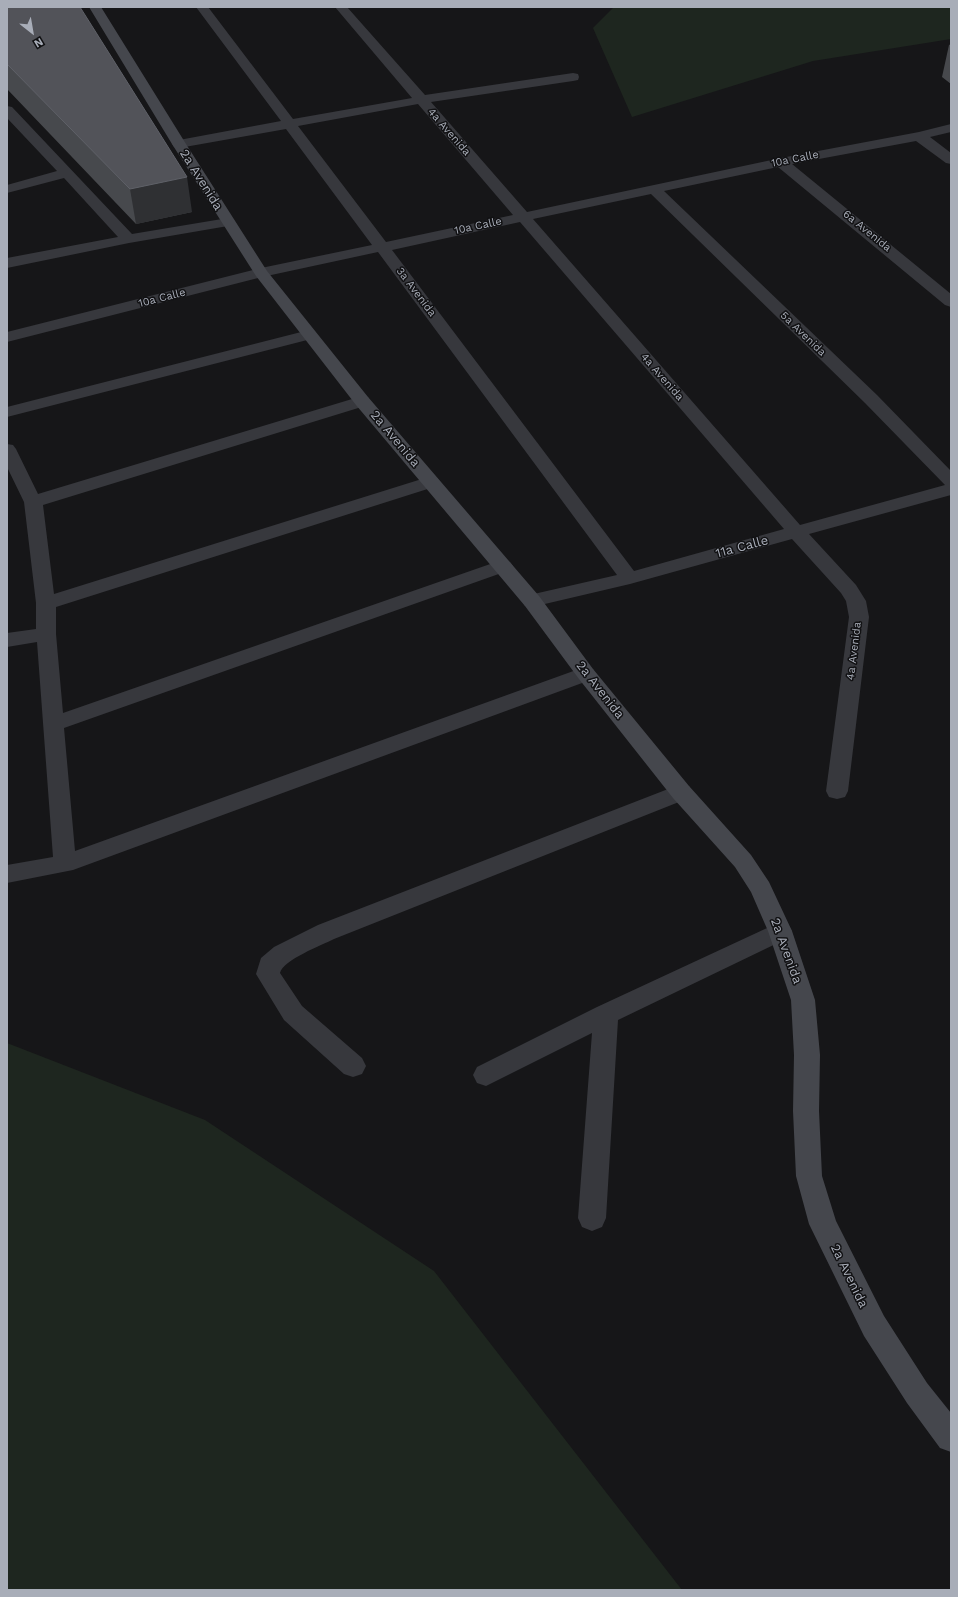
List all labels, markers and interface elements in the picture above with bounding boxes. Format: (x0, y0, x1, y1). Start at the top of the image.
north arrow (12, 12, 52, 52)
text: N (32, 35, 45, 50)
street label: 4a Avenida (425, 106, 473, 158)
street label: 2a Avenida (176, 147, 226, 213)
street label: 10a Calle (770, 148, 820, 170)
street label: 6a Avenida (840, 207, 894, 255)
street label: 10a Calle (453, 215, 503, 237)
street label: 3a Avenida (393, 265, 439, 319)
street label: 10a Calle (137, 286, 187, 310)
street label: 5a Avenida (777, 309, 829, 359)
street label: 4a Avenida (638, 351, 686, 403)
street label: 2a Avenida (367, 408, 423, 470)
street label: 11a Calle (714, 533, 770, 561)
street label: 4a Avenida (844, 621, 864, 681)
street label: 2a Avenida (573, 658, 627, 722)
street label: 2a Avenida (767, 916, 805, 986)
street label: 2a Avenida (827, 1242, 871, 1310)

